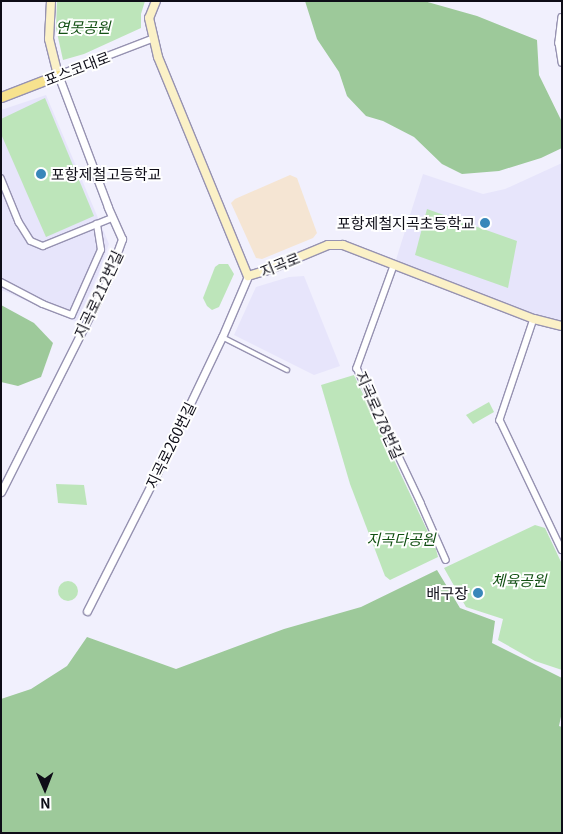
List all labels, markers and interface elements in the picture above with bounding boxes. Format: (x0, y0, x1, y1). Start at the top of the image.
park label: 연못공원 (55, 18, 111, 36)
street label: 포스코대로 (42, 47, 112, 89)
place label: 포항제철고등학교 (51, 165, 161, 183)
marker: 포항제철고등학교 (35, 168, 47, 180)
place label: 포항제철지곡초등학교 (337, 214, 475, 232)
marker: 포항제철지곡초등학교 (479, 217, 491, 229)
street label: 지곡로212번길 (70, 248, 126, 340)
street label: 지곡로 (257, 248, 303, 280)
street label: 지곡로278번길 (353, 368, 407, 462)
street label: 지곡로260번길 (141, 399, 199, 491)
park label: 지곡다공원 (367, 530, 435, 548)
park label: 체육공원 (491, 571, 547, 589)
place label: 배구장 (427, 584, 468, 602)
marker: 배구장 (472, 587, 484, 599)
north arrow (20, 764, 70, 814)
text: N (40, 794, 51, 814)

